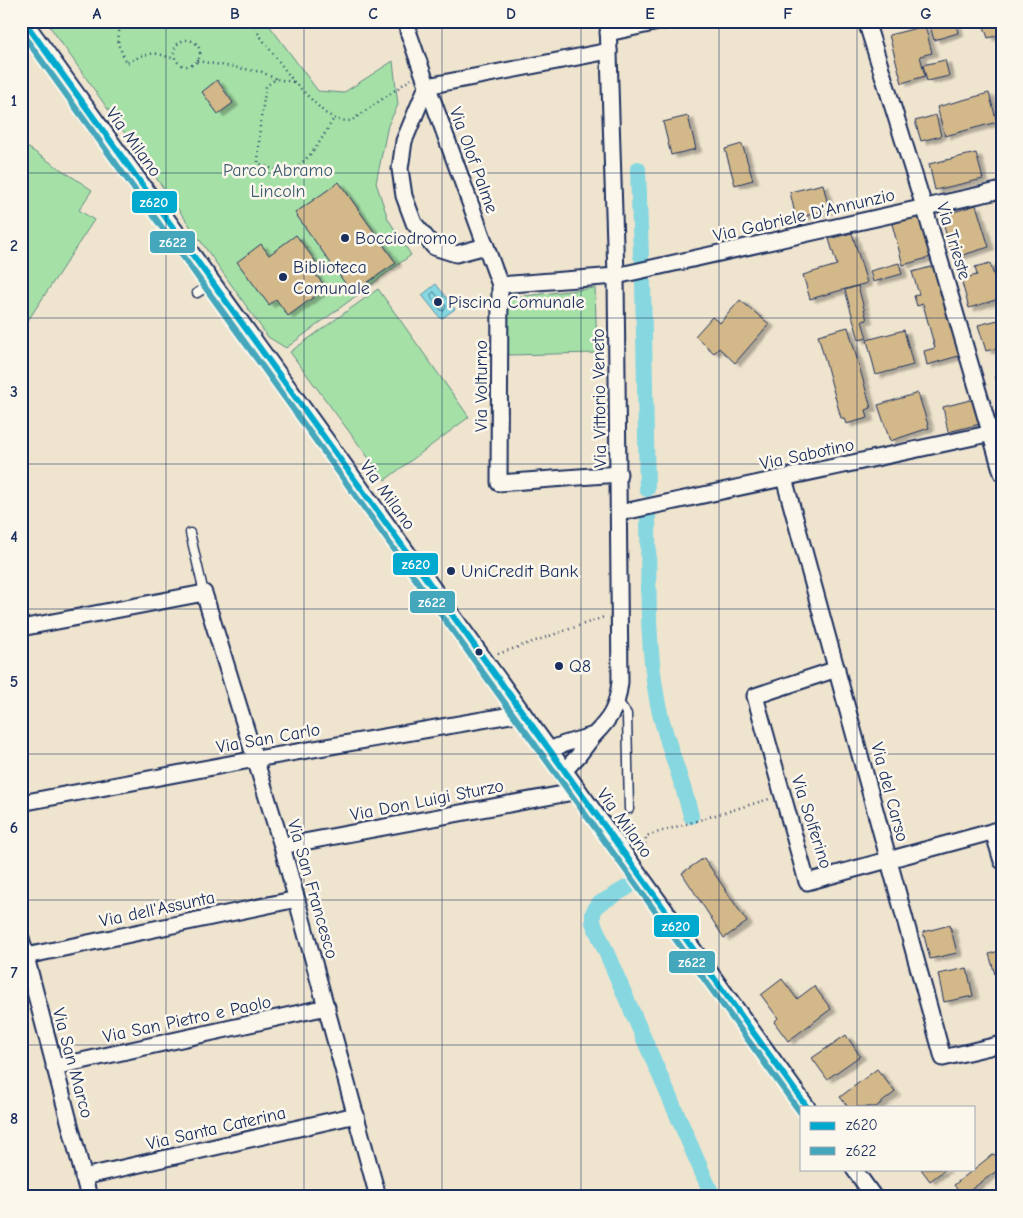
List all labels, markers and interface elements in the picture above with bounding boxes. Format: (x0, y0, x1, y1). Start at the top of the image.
text: A (93, 5, 102, 23)
text: B (230, 5, 240, 23)
text: C (368, 5, 378, 23)
text: D (506, 5, 516, 23)
text: E (645, 5, 655, 23)
text: F (783, 5, 793, 23)
text: G (920, 5, 932, 23)
text: 1 (11, 92, 17, 110)
street label: Via Milano (101, 103, 166, 181)
street label: Via Olof Palme (445, 104, 502, 216)
park label: Parco Abramo Lincoln (223, 160, 333, 202)
street label: Via Gabriele D'Annunzio (711, 184, 897, 247)
line badge: z620 (131, 190, 178, 214)
text: z620 (140, 194, 168, 211)
street label: Via Trieste (932, 200, 975, 282)
place label: Bocciodromo (355, 228, 457, 249)
line badge: z622 (149, 230, 196, 254)
marker: Bocciodromo (339, 232, 351, 244)
text: z622 (159, 234, 187, 251)
text: 2 (10, 237, 18, 255)
place label: Biblioteca Comunale (293, 257, 370, 299)
marker: Biblioteca Comunale (277, 271, 289, 283)
place label: Piscina Comunale (448, 292, 584, 313)
marker: Piscina Comunale (432, 296, 444, 308)
street label: Via Vittorio Veneto (588, 328, 611, 468)
street label: Via Volturno (471, 340, 492, 432)
text: 3 (10, 383, 18, 401)
street label: Via Sabotino (758, 434, 856, 475)
street label: Via Milano (355, 456, 420, 534)
text: 4 (10, 528, 18, 546)
line badge: z620 (392, 552, 439, 576)
text: z620 (402, 556, 430, 573)
place label: UniCredit Bank (461, 561, 579, 582)
marker: UniCredit Bank (445, 565, 457, 577)
line badge: z622 (409, 590, 456, 614)
text: z622 (418, 594, 446, 611)
unlabelled marker (474, 647, 484, 657)
place label: Q8 (569, 656, 591, 677)
marker: Q8 (553, 660, 565, 672)
text: 5 (10, 673, 18, 691)
street label: Via San Carlo (214, 719, 322, 758)
street label: Via del Carso (866, 740, 913, 844)
street label: Via Solferino (787, 773, 836, 871)
street label: Via Don Luigi Sturzo (349, 775, 506, 826)
street label: Via Milano (592, 784, 657, 862)
street label: Via San Francesco (283, 817, 342, 961)
text: 6 (10, 819, 18, 837)
street label: Via dell'Assunta (97, 887, 217, 932)
line badge: z620 (653, 914, 700, 938)
text: z620 (662, 918, 690, 935)
line badge: z622 (668, 950, 716, 974)
text: z622 (678, 954, 706, 971)
text: 7 (10, 964, 18, 982)
street label: Via San Pietro e Paolo (101, 991, 273, 1048)
street label: Via San Marco (48, 1006, 97, 1121)
street label: Via Santa Caterina (144, 1102, 288, 1155)
legend (800, 1106, 976, 1170)
text: 8 (10, 1110, 18, 1128)
text: z620 (846, 1116, 878, 1134)
text: z622 (846, 1142, 876, 1160)

